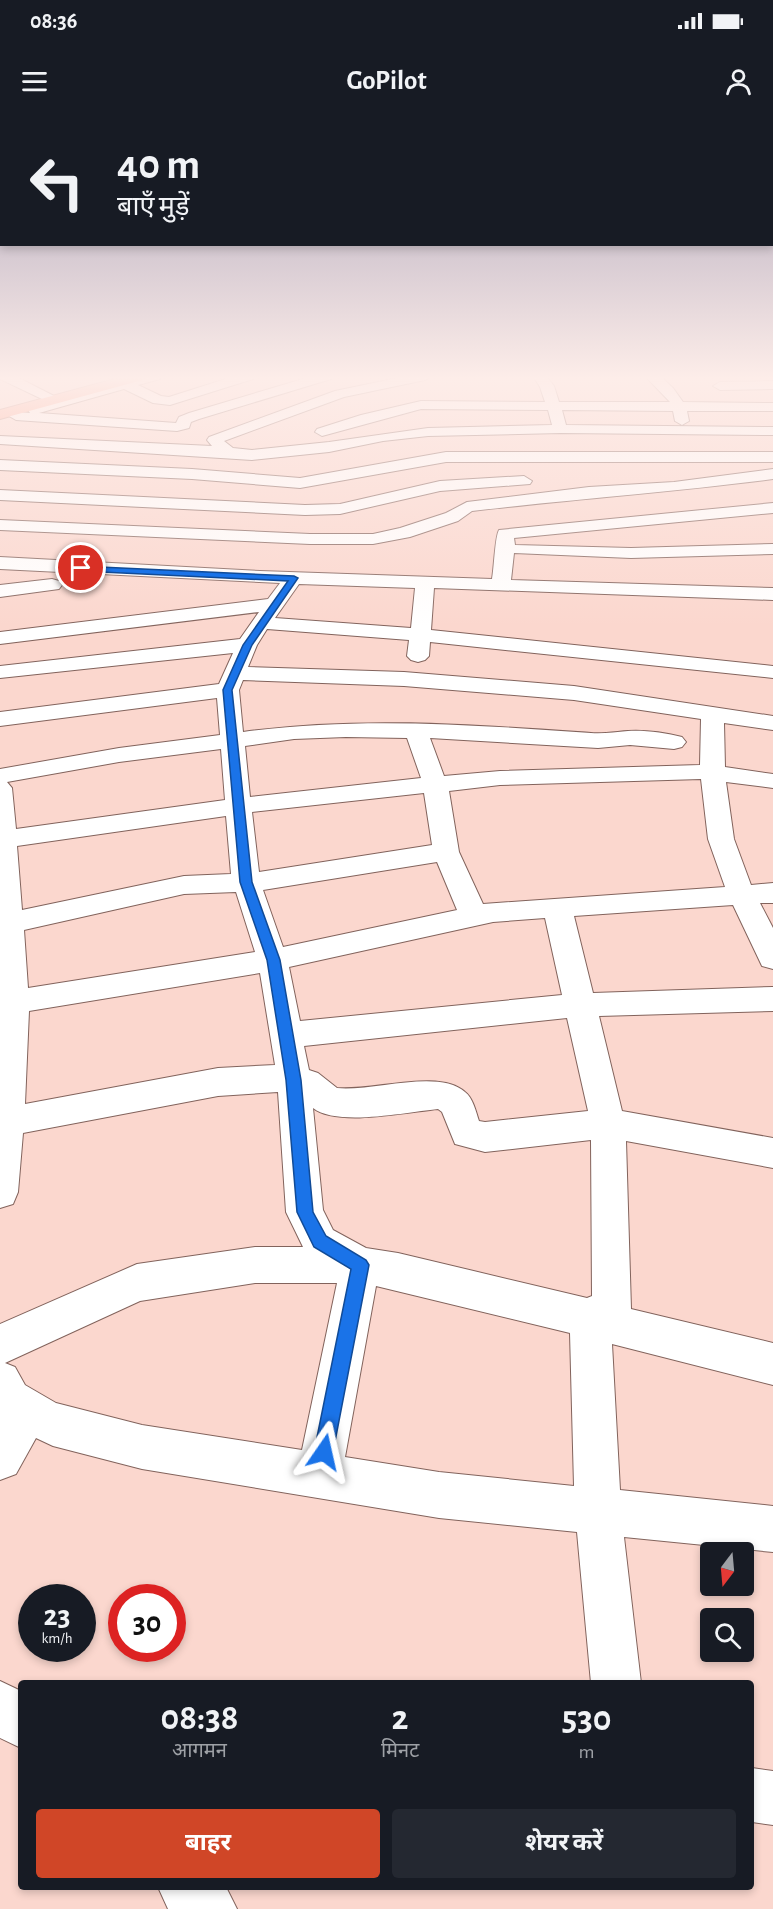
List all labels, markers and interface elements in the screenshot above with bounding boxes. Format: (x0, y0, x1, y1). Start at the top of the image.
text: 08:36 (30, 10, 77, 32)
icon: menu (18, 65, 51, 98)
icon: person (722, 65, 755, 98)
text: GoPilot (346, 67, 427, 94)
icon: left (18, 144, 96, 222)
text: 40 m (117, 144, 200, 186)
text: बाएँ मुड़ें (117, 193, 189, 220)
pin (55, 542, 106, 593)
icon: arrive (64, 551, 97, 584)
position arrow (292, 1420, 356, 1484)
north arrow (700, 1542, 754, 1596)
map controls (700, 1542, 754, 1662)
speed limit sign: 30 (108, 1584, 186, 1662)
text: 23 (43, 1601, 71, 1631)
button: search (700, 1608, 754, 1662)
text: km/h (42, 1631, 72, 1646)
text: 08:38 (160, 1700, 238, 1736)
text: 2 (392, 1700, 409, 1736)
text: 530 (562, 1701, 612, 1737)
text: आगमन (172, 1741, 227, 1761)
text: मिनट (381, 1741, 419, 1761)
text: m (579, 1742, 595, 1762)
button: बाहर (36, 1809, 380, 1878)
button: शेयर करें (392, 1809, 736, 1878)

